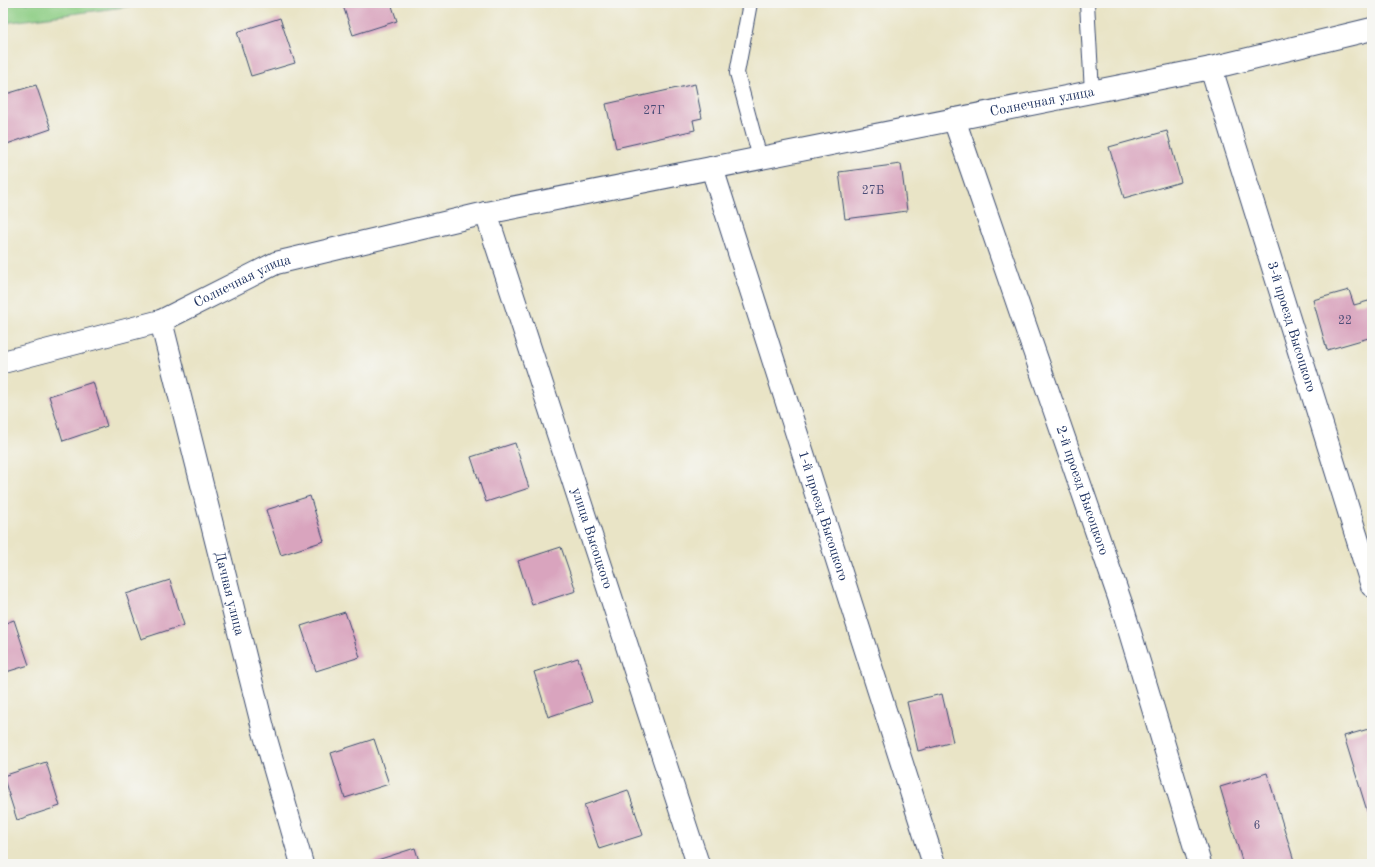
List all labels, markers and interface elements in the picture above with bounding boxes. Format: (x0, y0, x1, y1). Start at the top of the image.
street label: Солнечная улица (989, 84, 1096, 119)
house number: 27Г (643, 105, 665, 117)
house number: 27Б (862, 185, 884, 197)
street label: Солнечная улица (191, 253, 292, 310)
street label: 3-й проезд Высоцкого (1265, 260, 1318, 394)
house number: 22 (1338, 315, 1352, 327)
street label: 2-й проезд Высоцкого (1053, 424, 1111, 557)
street label: 1-й проезд Высоцкого (796, 449, 850, 583)
street label: улица Высоцкого (569, 486, 615, 591)
street label: Дачная улица (212, 550, 247, 637)
house number: 6 (1254, 820, 1261, 832)

